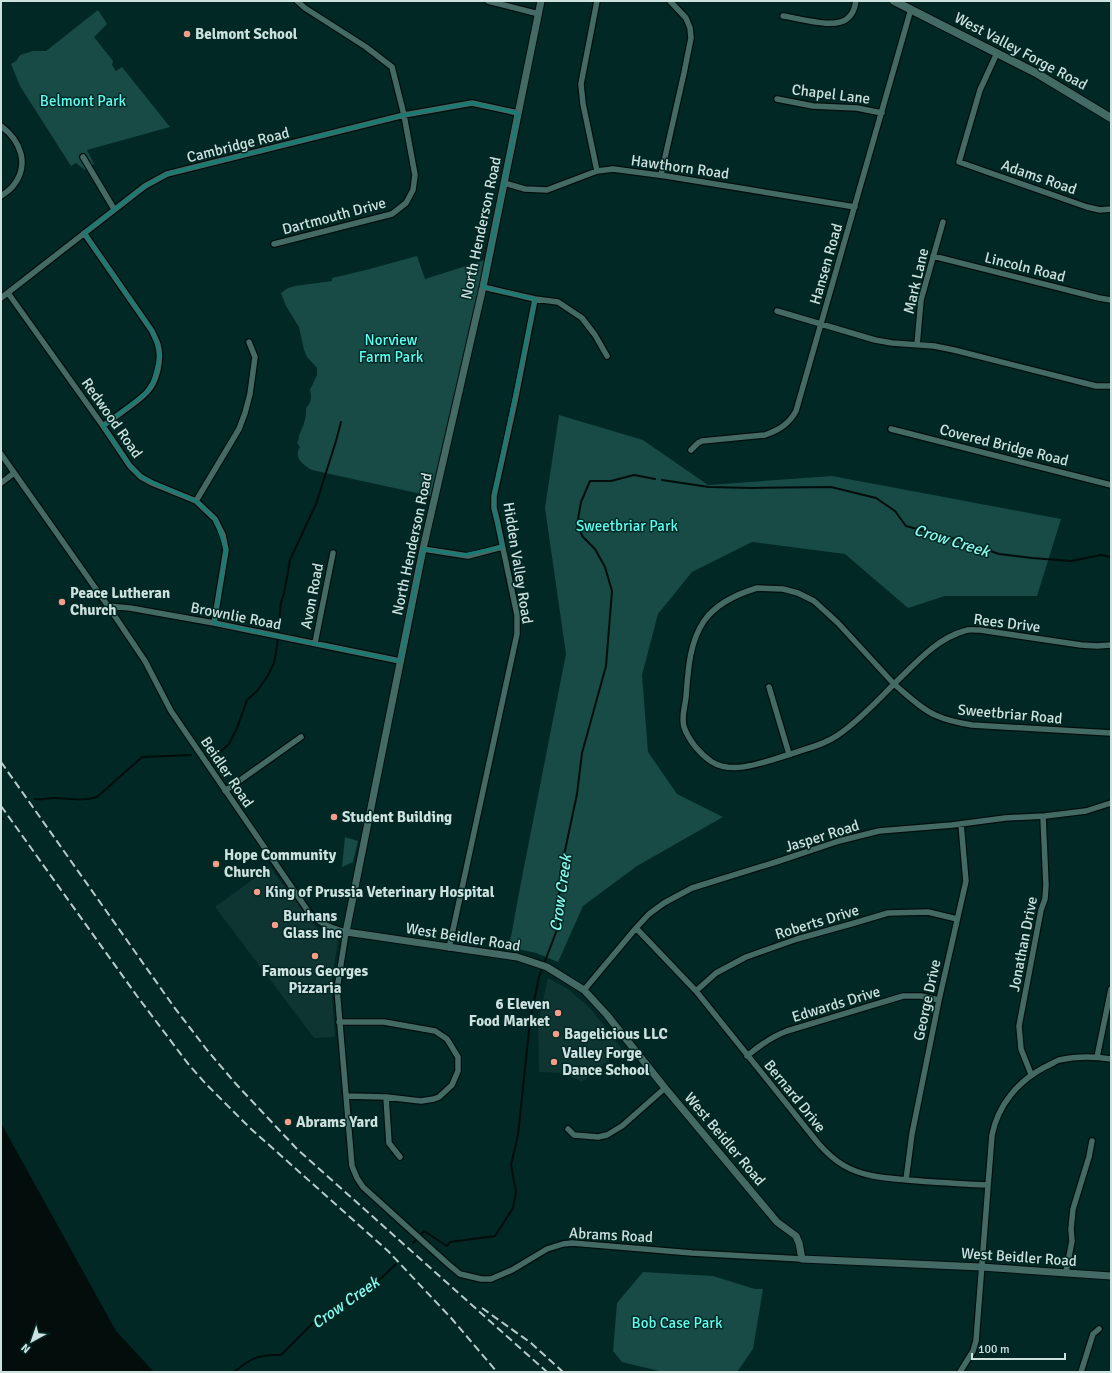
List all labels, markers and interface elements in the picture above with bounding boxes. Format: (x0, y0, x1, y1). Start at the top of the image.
street label: West Valley Forge Road (951, 8, 1091, 94)
place label: Belmont School (195, 25, 298, 43)
marker: Belmont School (182, 29, 192, 39)
street label: Chapel Lane (791, 80, 871, 108)
park label: Belmont Park (40, 92, 127, 110)
street label: Cambridge Road (185, 124, 291, 166)
street label: Hawthorn Road (630, 151, 730, 183)
street label: North Henderson Road (457, 155, 505, 301)
street label: Adams Road (999, 156, 1079, 198)
street label: Dartmouth Drive (280, 194, 388, 238)
street label: Hansen Road (806, 221, 846, 307)
street label: Mark Lane (900, 246, 932, 316)
street label: Lincoln Road (983, 248, 1067, 286)
park label: Norview Farm Park (359, 331, 424, 366)
street label: Redwood Road (78, 374, 146, 462)
street label: Covered Bridge Road (938, 420, 1070, 470)
street label: North Henderson Road (388, 471, 436, 617)
street label: Hidden Valley Road (499, 501, 537, 625)
park label: Sweetbriar Park (576, 517, 678, 535)
water label: Crow Creek (912, 520, 994, 562)
street label: Avon Road (297, 561, 327, 631)
place label: Peace Lutheran Church (70, 584, 170, 619)
marker: Peace Lutheran Church (57, 597, 67, 607)
street label: Brownlie Road (189, 598, 283, 634)
street label: Rees Drive (973, 610, 1041, 636)
street label: Sweetbriar Road (957, 700, 1063, 728)
street label: Beidler Road (197, 733, 257, 811)
place label: Student Building (342, 808, 452, 826)
marker: Student Building (329, 812, 339, 822)
street label: Jasper Road (783, 816, 861, 856)
place label: Hope Community Church (224, 846, 337, 881)
water label: Crow Creek (546, 851, 577, 933)
marker: Hope Community Church (211, 859, 221, 869)
place label: King of Prussia Veterinary Hospital (265, 883, 495, 901)
marker: King of Prussia Veterinary Hospital (252, 887, 262, 897)
street label: Jonathan Drive (1005, 895, 1041, 993)
street label: Roberts Drive (773, 901, 861, 943)
place label: Burhans Glass Inc (283, 907, 342, 942)
street label: West Beidler Road (404, 919, 522, 955)
marker: Burhans Glass Inc (270, 920, 280, 930)
marker: Famous Georges Pizzaria (310, 951, 320, 961)
street label: George Drive (910, 958, 944, 1042)
place label: Famous Georges Pizzaria (262, 962, 368, 997)
street label: Edwards Drive (790, 982, 882, 1026)
place label: 6 Eleven Food Market (469, 995, 550, 1030)
marker: 6 Eleven Food Market (553, 1008, 563, 1018)
place label: Bagelicious LLC (564, 1025, 668, 1043)
marker: Bagelicious LLC (551, 1029, 561, 1039)
place label: Valley Forge Dance School (562, 1044, 650, 1079)
street label: Bernard Drive (760, 1056, 830, 1136)
marker: Valley Forge Dance School (549, 1057, 559, 1067)
street label: West Beidler Road (681, 1089, 769, 1189)
place label: Abrams Yard (296, 1113, 378, 1131)
marker: Abrams Yard (283, 1117, 293, 1127)
street label: Abrams Road (569, 1224, 653, 1246)
street label: West Beidler Road (960, 1244, 1078, 1270)
water label: Crow Creek (308, 1271, 385, 1333)
park label: Bob Case Park (632, 1314, 723, 1332)
north arrow (12, 1321, 52, 1361)
scale bar (972, 1335, 1065, 1361)
text: N (19, 1341, 33, 1356)
text: 100 m (978, 1342, 1010, 1357)

